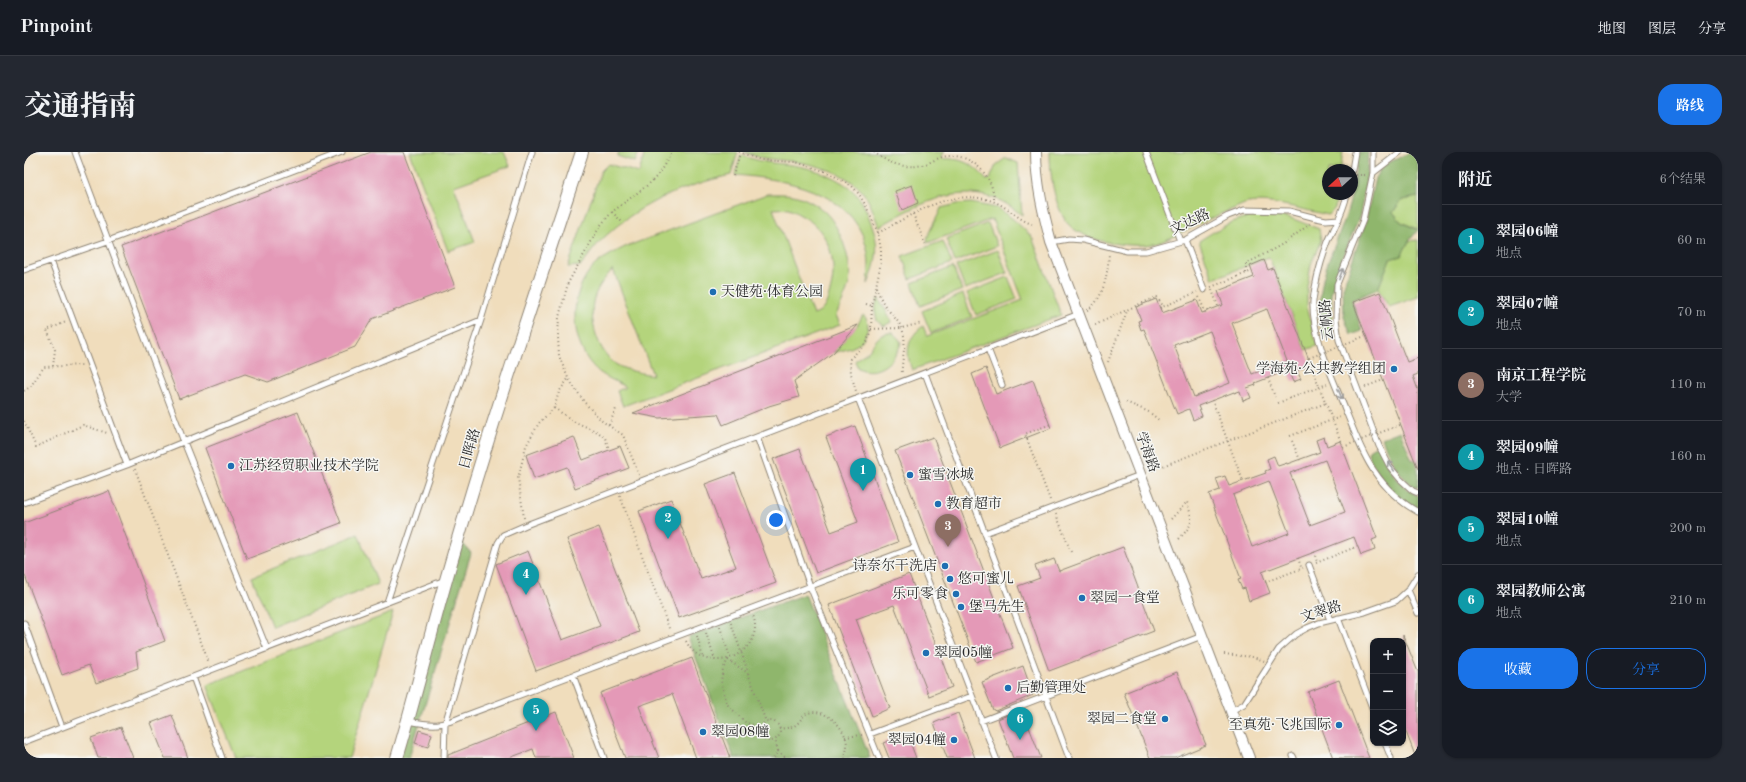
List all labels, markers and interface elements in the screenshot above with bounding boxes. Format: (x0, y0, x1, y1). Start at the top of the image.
text: Pinpoint (20, 18, 93, 37)
text: 地图 (1598, 22, 1626, 36)
text: 图层 (1648, 22, 1676, 36)
text: 分享 (1698, 22, 1726, 36)
button: 路线 (1658, 84, 1722, 125)
text: 交通指南 (24, 94, 136, 122)
north arrow (1322, 164, 1358, 200)
text: 附近 (1458, 172, 1492, 189)
text: 6个结果 (1659, 173, 1706, 186)
street label: 文达路 (1168, 206, 1212, 237)
text: 翠园06幢 (1496, 225, 1558, 240)
text: 1 (1467, 234, 1475, 247)
text: 60 m (1677, 234, 1706, 247)
text: 地点 (1496, 247, 1522, 260)
one-way arrow (1337, 268, 1345, 280)
place label: 天健苑·体育公园 (721, 284, 823, 299)
marker: 天健苑·体育公园 (708, 287, 718, 297)
text: 翠园07幢 (1496, 297, 1558, 312)
street label: 云帆路 (1317, 298, 1336, 342)
text: 2 (1467, 306, 1475, 319)
text: 70 m (1677, 306, 1706, 319)
text: 地点 (1496, 319, 1522, 332)
place label: 学海苑·公共教学组团 (1256, 361, 1386, 376)
marker: 学海苑·公共教学组团 (1389, 364, 1399, 374)
text: 南京工程学院 (1496, 369, 1586, 384)
text: 3 (1467, 378, 1475, 391)
text: 110 m (1669, 378, 1706, 391)
one-way arrow (1336, 388, 1344, 400)
text: 大学 (1496, 391, 1522, 404)
street label: 日晖路 (457, 427, 483, 471)
street label: 学海路 (1133, 430, 1162, 474)
text: 翠园09幢 (1496, 441, 1558, 456)
text: 4 (1467, 450, 1475, 463)
text: 160 m (1669, 450, 1706, 463)
place label: 江苏经贸职业技术学院 (239, 458, 379, 473)
pin: 1 (850, 458, 876, 491)
marker: 江苏经贸职业技术学院 (226, 461, 236, 471)
one-way arrow (1387, 461, 1395, 472)
text: 地点 · 日晖路 (1496, 463, 1572, 476)
place label: 蜜雪冰城 (918, 467, 974, 482)
marker: 蜜雪冰城 (905, 470, 915, 480)
place label: 教育超市 (946, 496, 1002, 511)
marker: 教育超市 (933, 499, 943, 509)
pin: 2 (655, 506, 681, 539)
your location (766, 510, 786, 530)
text: 翠园10幢 (1496, 513, 1558, 528)
pin: 3 (935, 514, 961, 547)
text: 5 (1467, 522, 1475, 535)
text: 200 m (1669, 522, 1706, 535)
text: 地点 (1496, 535, 1522, 548)
place label: 诗奈尔干洗店 (853, 558, 937, 573)
marker: 诗奈尔干洗店 (940, 561, 950, 571)
pin: 4 (513, 562, 539, 595)
place label: 悠可蜜儿 (958, 571, 1014, 586)
marker: 悠可蜜儿 (945, 574, 955, 584)
text: 翠园教师公寓 (1496, 585, 1586, 600)
place label: 乐可零食 (892, 586, 948, 601)
marker: 乐可零食 (951, 589, 961, 599)
place label: 翠园一食堂 (1090, 590, 1160, 605)
marker: 翠园一食堂 (1077, 593, 1087, 603)
text: 6 (1467, 594, 1475, 607)
text: 210 m (1669, 594, 1706, 607)
street label: 文翠路 (1299, 598, 1343, 625)
place label: 堡马先生 (969, 599, 1025, 614)
marker: 堡马先生 (956, 602, 966, 612)
text: 地点 (1496, 607, 1522, 620)
map controls (1370, 638, 1406, 746)
button: + (1370, 638, 1406, 674)
place label: 翠园05幢 (934, 645, 992, 660)
marker: 翠园05幢 (921, 648, 931, 658)
button: 收藏 (1458, 648, 1578, 689)
button: 分享 (1586, 648, 1706, 689)
button: − (1370, 674, 1406, 710)
place label: 后勤管理处 (1016, 680, 1086, 695)
marker: 后勤管理处 (1003, 683, 1013, 693)
pin: 5 (523, 698, 549, 731)
pin: 6 (1007, 707, 1033, 740)
button: layers (1370, 710, 1406, 746)
place label: 翠园二食堂 (1087, 711, 1157, 726)
marker: 翠园二食堂 (1160, 714, 1170, 724)
place label: 至真苑·飞兆国际 (1229, 717, 1331, 732)
marker: 至真苑·飞兆国际 (1334, 720, 1344, 730)
place label: 翠园08幢 (711, 724, 769, 739)
marker: 翠园08幢 (698, 727, 708, 737)
place label: 翠园04幢 (888, 732, 946, 747)
marker: 翠园04幢 (949, 735, 959, 745)

